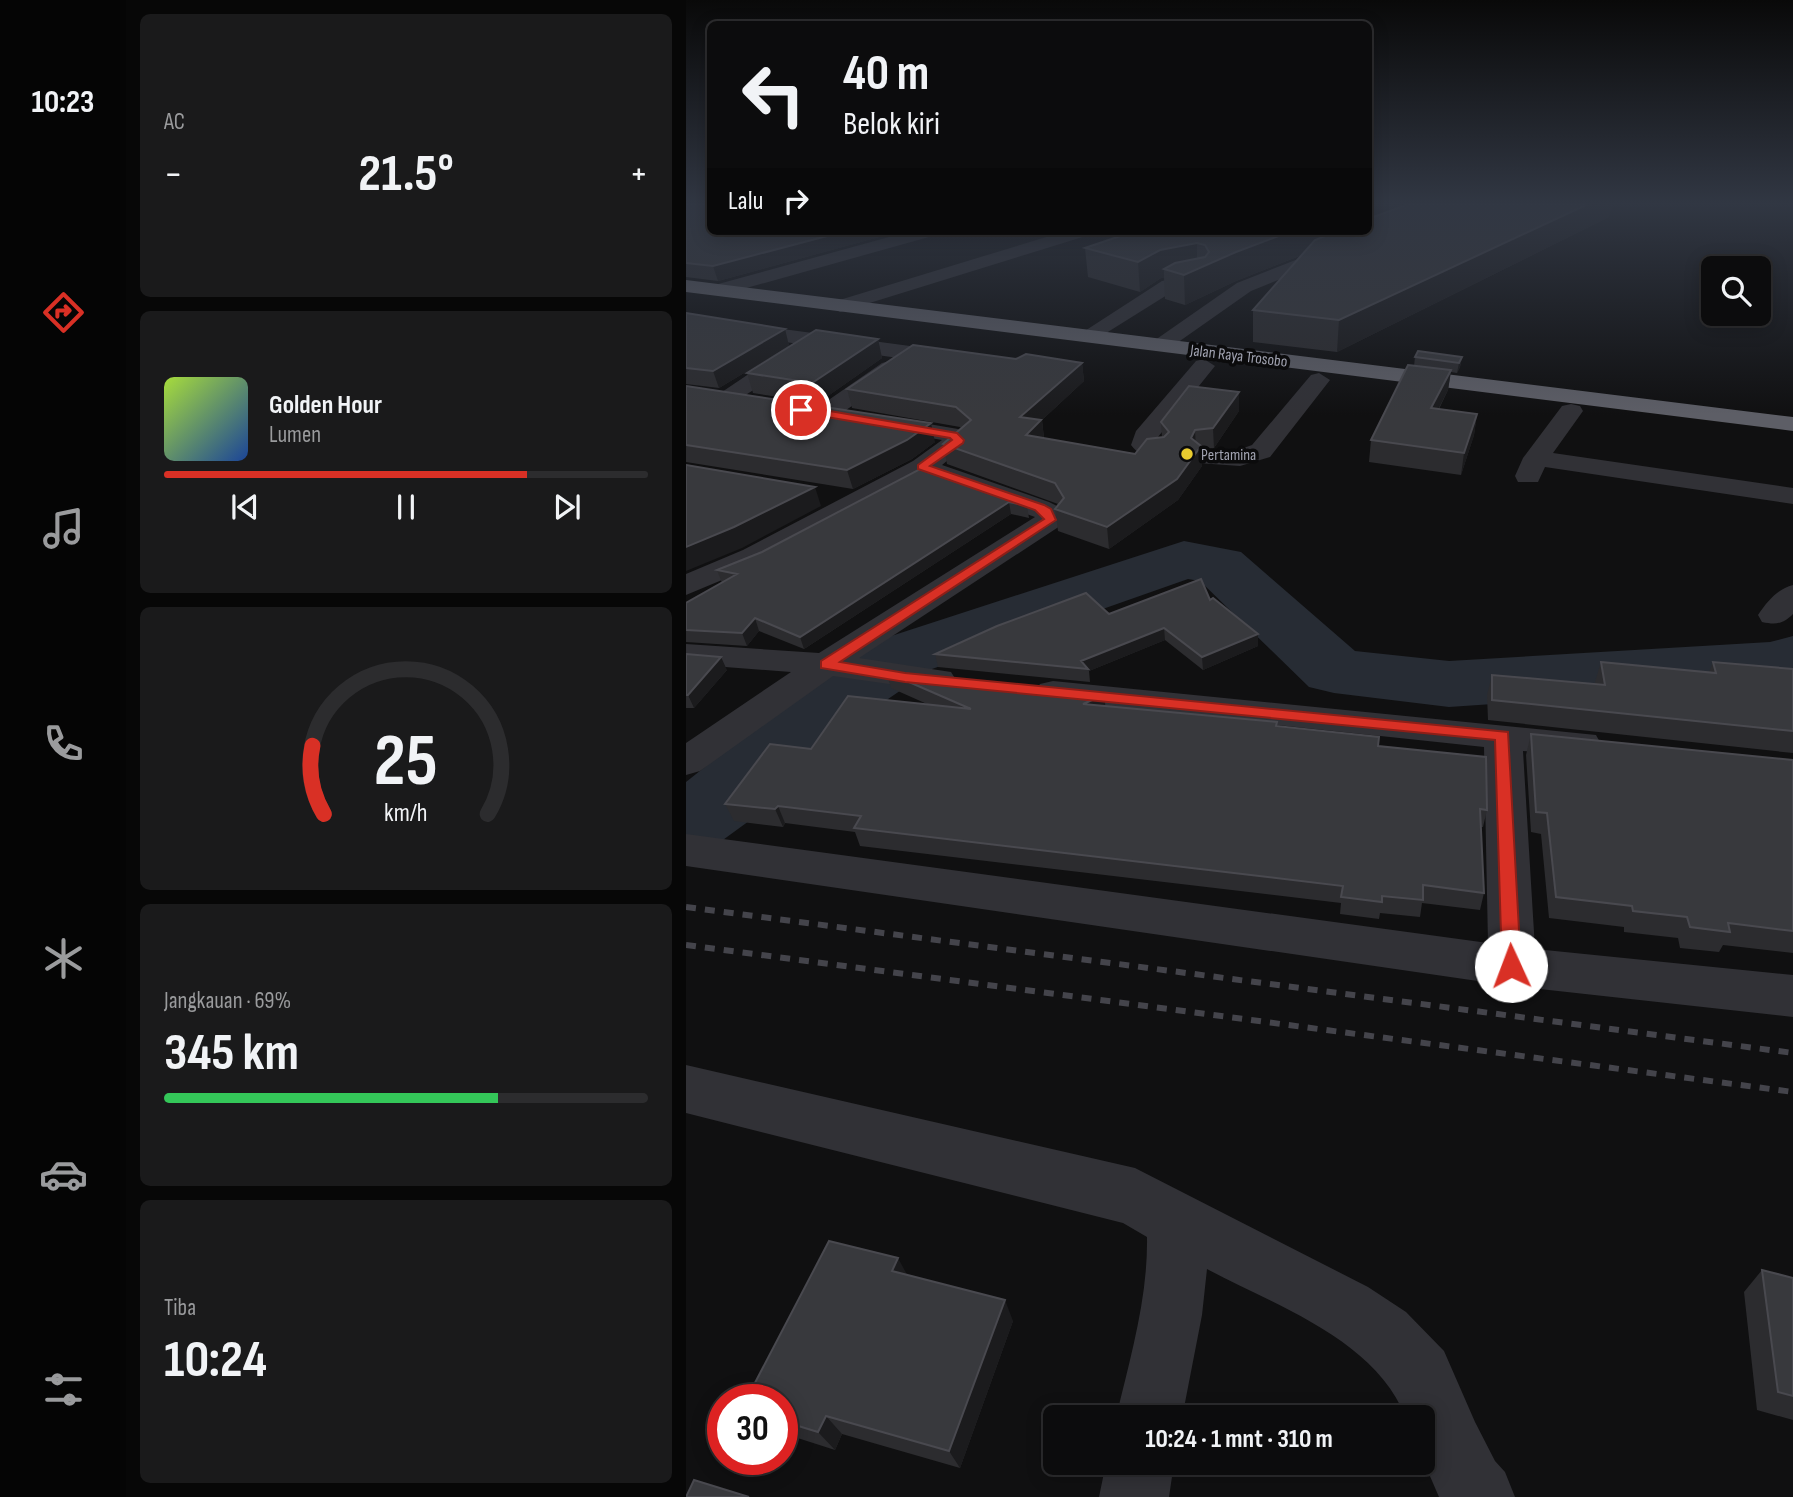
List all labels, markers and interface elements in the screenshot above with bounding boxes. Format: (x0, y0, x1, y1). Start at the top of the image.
text: 40 m (843, 45, 929, 104)
icon: left (728, 49, 819, 140)
text: 10:23 (32, 83, 94, 122)
text: Belok kiri (843, 105, 940, 144)
text: AC (164, 108, 185, 136)
text: 21.5° (358, 143, 454, 206)
text: − (164, 152, 183, 197)
text: + (629, 152, 648, 197)
icon: right (777, 182, 815, 220)
text: Lalu (728, 186, 763, 217)
map controls (1701, 256, 1771, 326)
button: search (1701, 256, 1771, 326)
icon: directions (39, 288, 88, 337)
street label: Jalan Raya Trosobo (1188, 341, 1289, 372)
pin (771, 380, 831, 440)
text: Golden Hour (269, 390, 382, 421)
icon: arrive (782, 391, 820, 429)
text: Lumen (269, 421, 321, 449)
marker: Pertamina (1179, 446, 1195, 462)
place label: Pertamina (1201, 446, 1256, 465)
icon: previous (226, 488, 264, 526)
icon: pause (387, 488, 425, 526)
icon: next (548, 488, 586, 526)
icon: music (39, 504, 88, 553)
icon: phone (39, 719, 88, 768)
text: 25 (374, 719, 438, 807)
text: km/h (384, 798, 428, 829)
position arrow (1474, 929, 1548, 1003)
icon: climate (39, 934, 88, 983)
text: Jangkauan · 69% (164, 987, 291, 1015)
text: 345 km (164, 1022, 299, 1085)
icon: car (39, 1150, 88, 1199)
text: Tiba (164, 1294, 196, 1322)
text: 10:24 (164, 1329, 267, 1392)
icon: filters (39, 1365, 88, 1414)
speed limit sign: 30 (707, 1384, 798, 1475)
text: 10:24 · 1 mnt · 310 m (1145, 1424, 1333, 1455)

